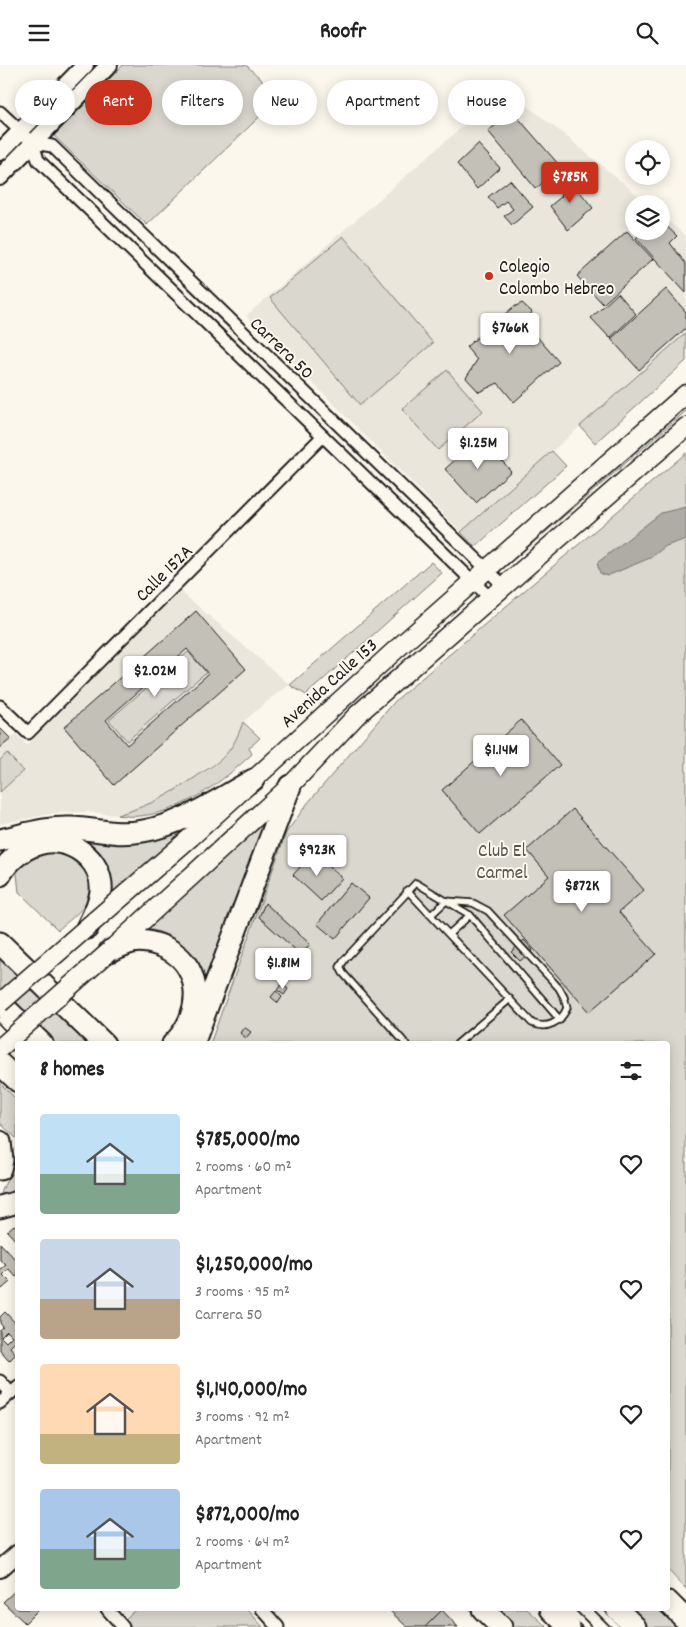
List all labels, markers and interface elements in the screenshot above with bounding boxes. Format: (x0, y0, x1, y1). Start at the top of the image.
text: Roofr (320, 17, 366, 48)
icon: menu (25, 19, 53, 47)
icon: search (633, 19, 661, 47)
chip: Buy (15, 80, 75, 125)
chip: Rent (85, 80, 152, 125)
chip: Filters (162, 80, 243, 125)
chip: New (253, 80, 317, 125)
chip: Apartment (327, 80, 438, 125)
chip: House (448, 80, 525, 125)
map controls (625, 140, 670, 240)
button: locate (625, 140, 670, 185)
pin: $785K (535, 161, 605, 204)
text: $785K (552, 166, 588, 189)
button: layers (625, 195, 670, 240)
place label: Colegio Colombo Hebreo (499, 255, 614, 304)
marker: Colegio Colombo Hebreo (483, 270, 495, 282)
street label: Carrera 50 (242, 312, 319, 387)
pin: $766K (475, 313, 545, 355)
text: $766K (491, 317, 529, 340)
pin: $1.25M (437, 427, 519, 470)
text: $1.25M (459, 432, 497, 455)
street label: Calle 152A (131, 540, 200, 609)
street label: Avenida Calle 153 (276, 634, 385, 736)
pin: $2.02M (114, 655, 196, 698)
text: $2.02M (134, 660, 176, 683)
pin: $1.14M (460, 735, 542, 777)
text: $1.14M (484, 739, 518, 762)
pin: $923K (282, 835, 352, 877)
text: $923K (299, 839, 335, 862)
park label: Club El Carmel (476, 839, 528, 888)
pin: $872K (547, 871, 617, 913)
text: $872K (564, 875, 600, 898)
pin: $1.81M (242, 947, 324, 990)
text: $1.81M (266, 952, 300, 975)
text: 8 homes (40, 1056, 105, 1086)
icon: filters (617, 1057, 645, 1085)
text: $785,000/mo (195, 1126, 300, 1156)
icon: home (80, 1134, 140, 1194)
icon: heart (617, 1150, 645, 1178)
text: 2 rooms · 60 m² (195, 1156, 292, 1179)
text: Apartment (195, 1179, 262, 1202)
text: $1,250,000/mo (195, 1251, 313, 1281)
icon: home (80, 1259, 140, 1319)
icon: heart (617, 1275, 645, 1303)
text: 3 rooms · 95 m² (195, 1281, 290, 1304)
text: Carrera 50 (195, 1304, 263, 1327)
text: $1,140,000/mo (195, 1376, 307, 1406)
icon: home (80, 1384, 140, 1444)
icon: heart (617, 1400, 645, 1428)
text: 3 rooms · 92 m² (195, 1406, 289, 1429)
text: Apartment (195, 1429, 262, 1452)
text: $872,000/mo (195, 1501, 299, 1531)
icon: home (80, 1509, 140, 1569)
icon: heart (617, 1525, 645, 1553)
text: 2 rooms · 64 m² (195, 1531, 290, 1554)
text: Apartment (195, 1554, 262, 1577)

